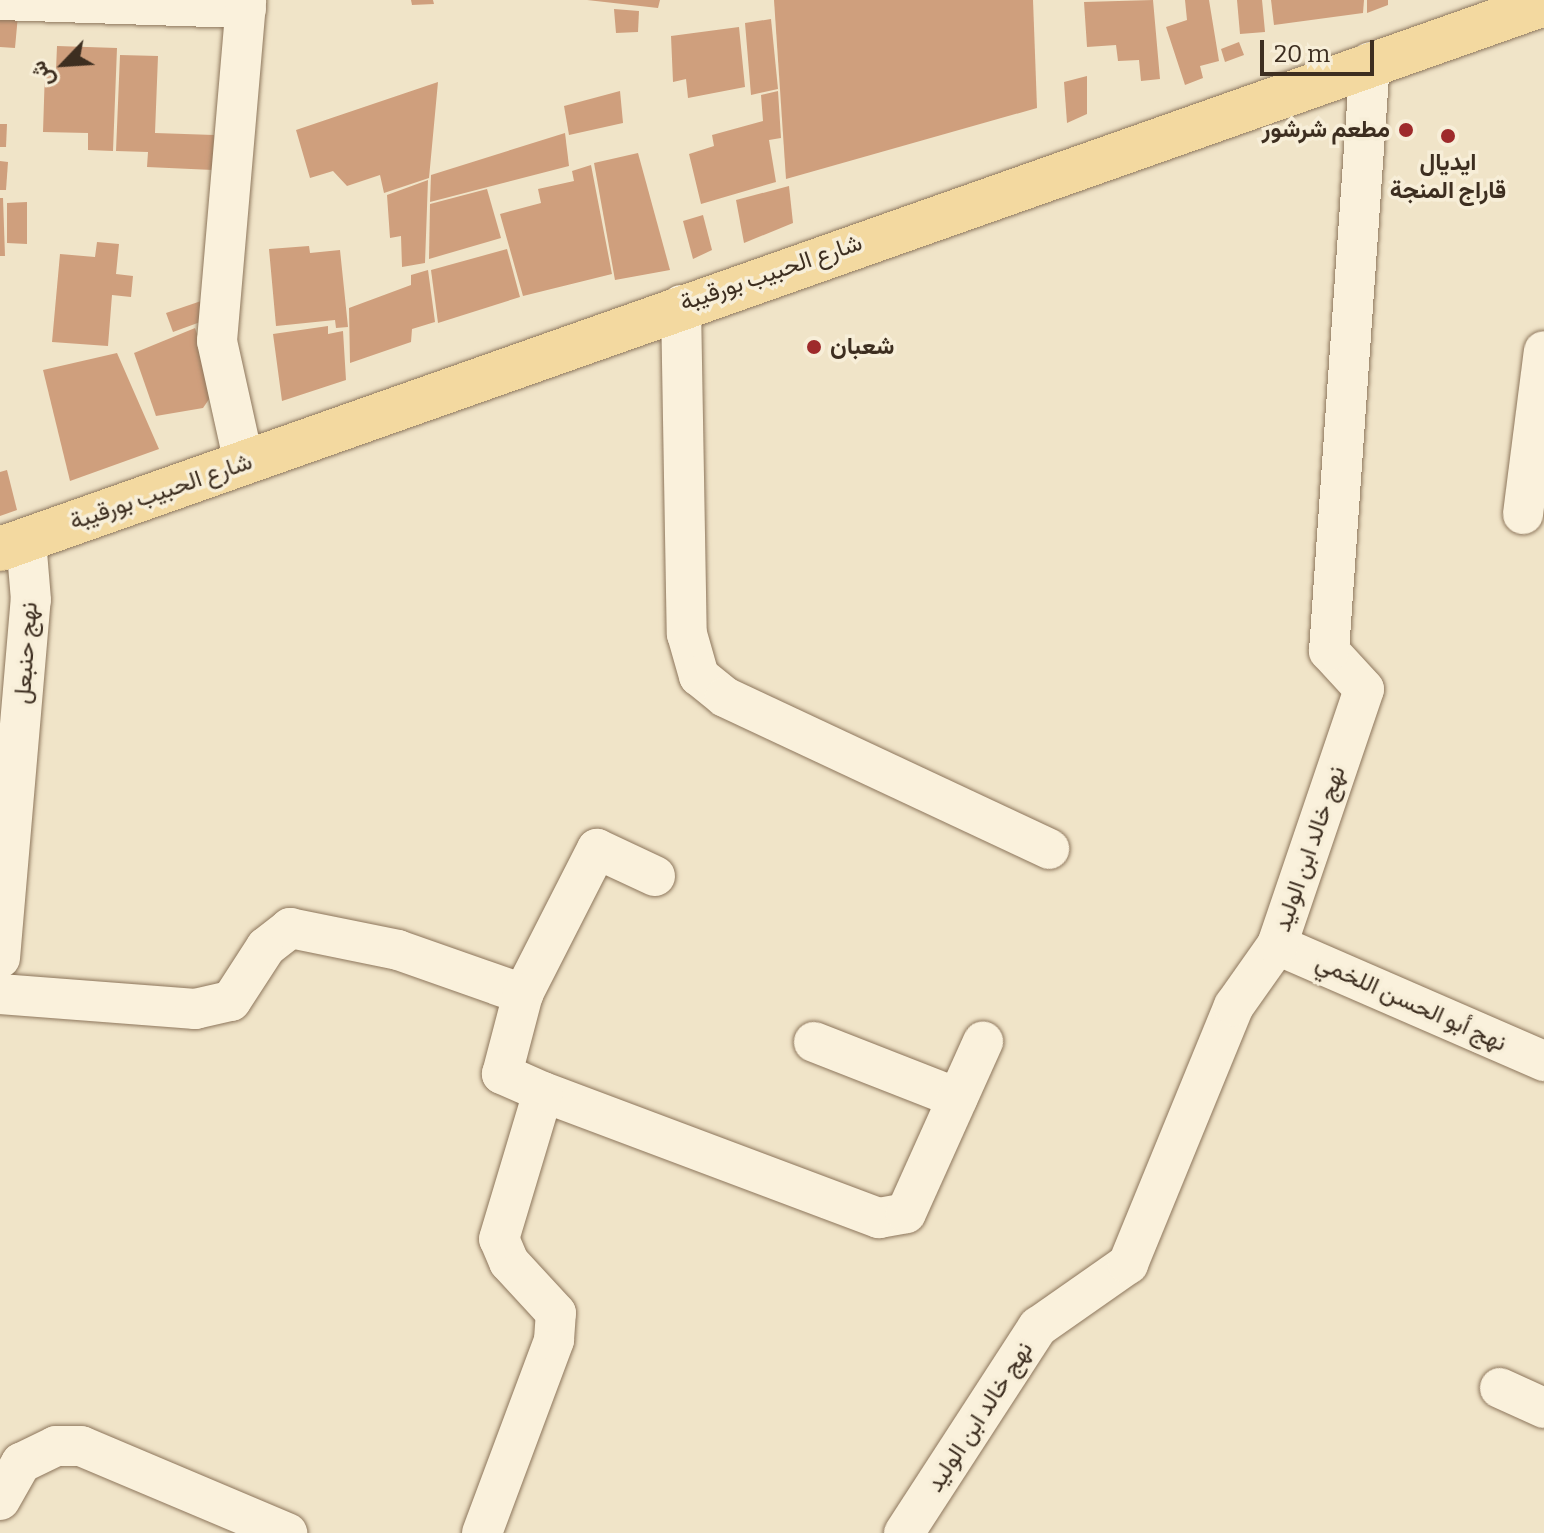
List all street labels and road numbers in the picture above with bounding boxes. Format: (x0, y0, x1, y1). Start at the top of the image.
street label: شارع الحبيب بورقيبة (676, 228, 866, 318)
street label: شارع الحبيب بورقيبة (66, 447, 256, 537)
street label: نهج حنبعل (8, 601, 44, 705)
street label: نهج خالد ابن الوليد (1268, 762, 1352, 936)
street label: نهج أبو الحسن اللخمي (1311, 948, 1511, 1058)
street label: نهج خالد ابن الوليد (921, 1337, 1039, 1497)

